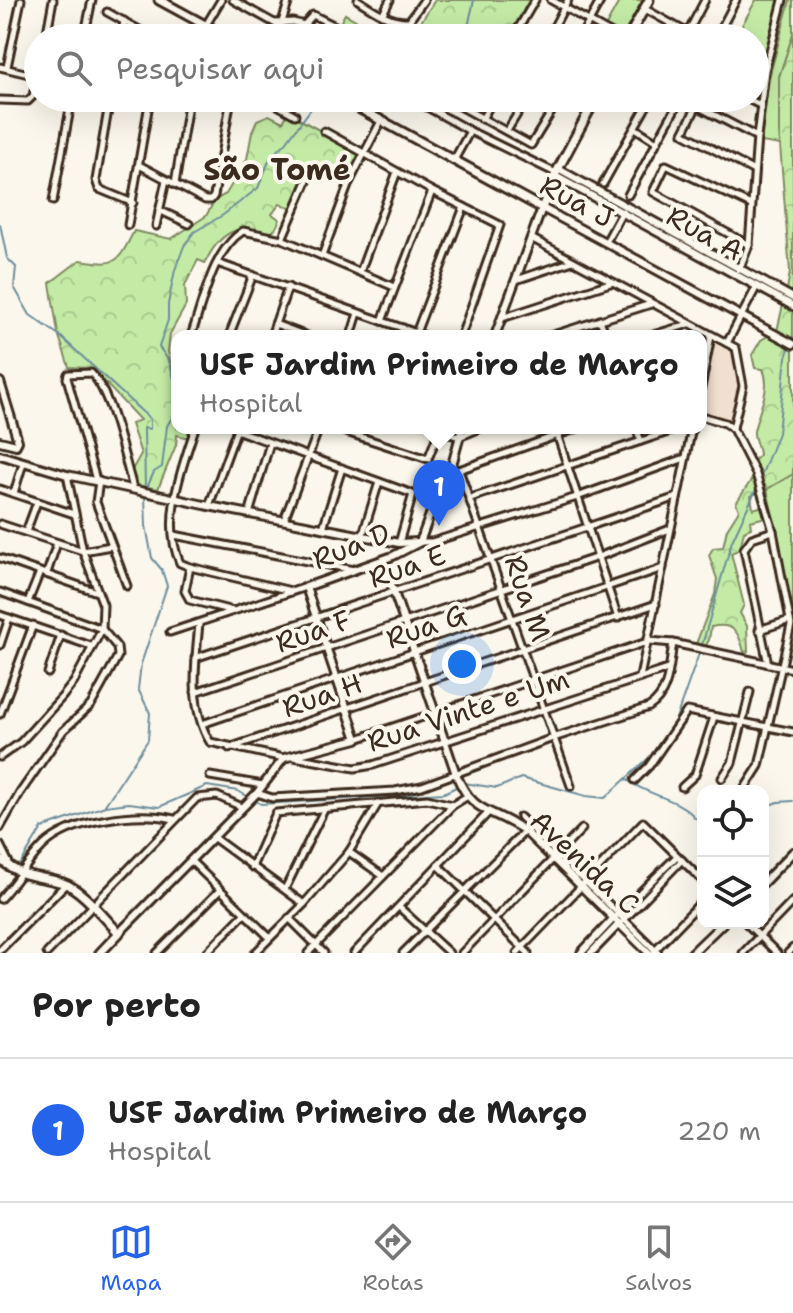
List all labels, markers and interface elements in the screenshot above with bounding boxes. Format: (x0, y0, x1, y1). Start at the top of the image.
search box (24, 24, 769, 112)
icon: search (52, 46, 96, 90)
text: Pesquisar aqui (116, 48, 325, 89)
district label: São Tomé (203, 149, 351, 190)
street label: Rua J (534, 166, 620, 236)
street label: Rua A (660, 197, 750, 269)
popup (171, 330, 707, 434)
text: USF Jardim Primeiro de Março (199, 344, 679, 385)
text: Hospital (199, 385, 302, 420)
pin: 1 (413, 460, 465, 526)
street label: Rua D (307, 514, 395, 578)
street label: Rua E (363, 535, 451, 597)
street label: Rua M (496, 550, 560, 646)
street label: Rua G (381, 595, 471, 657)
street label: Rua F (270, 600, 356, 662)
your location (442, 644, 482, 684)
street label: Rua Vinte e Um (362, 660, 574, 760)
street label: Rua H (277, 664, 367, 726)
map controls (697, 785, 769, 929)
button: locate (697, 785, 769, 857)
street label: Avenida C (522, 802, 648, 922)
button: layers (697, 857, 769, 929)
text: Por perto (32, 982, 201, 1028)
text: USF Jardim Primeiro de Março (108, 1092, 587, 1133)
text: 1 (52, 1113, 64, 1148)
text: 220 m (677, 1113, 761, 1148)
text: Hospital (108, 1133, 211, 1168)
tab: Mapa (101, 1220, 161, 1297)
tab: Rotas (363, 1220, 424, 1297)
tab: Salvos (625, 1220, 692, 1297)

